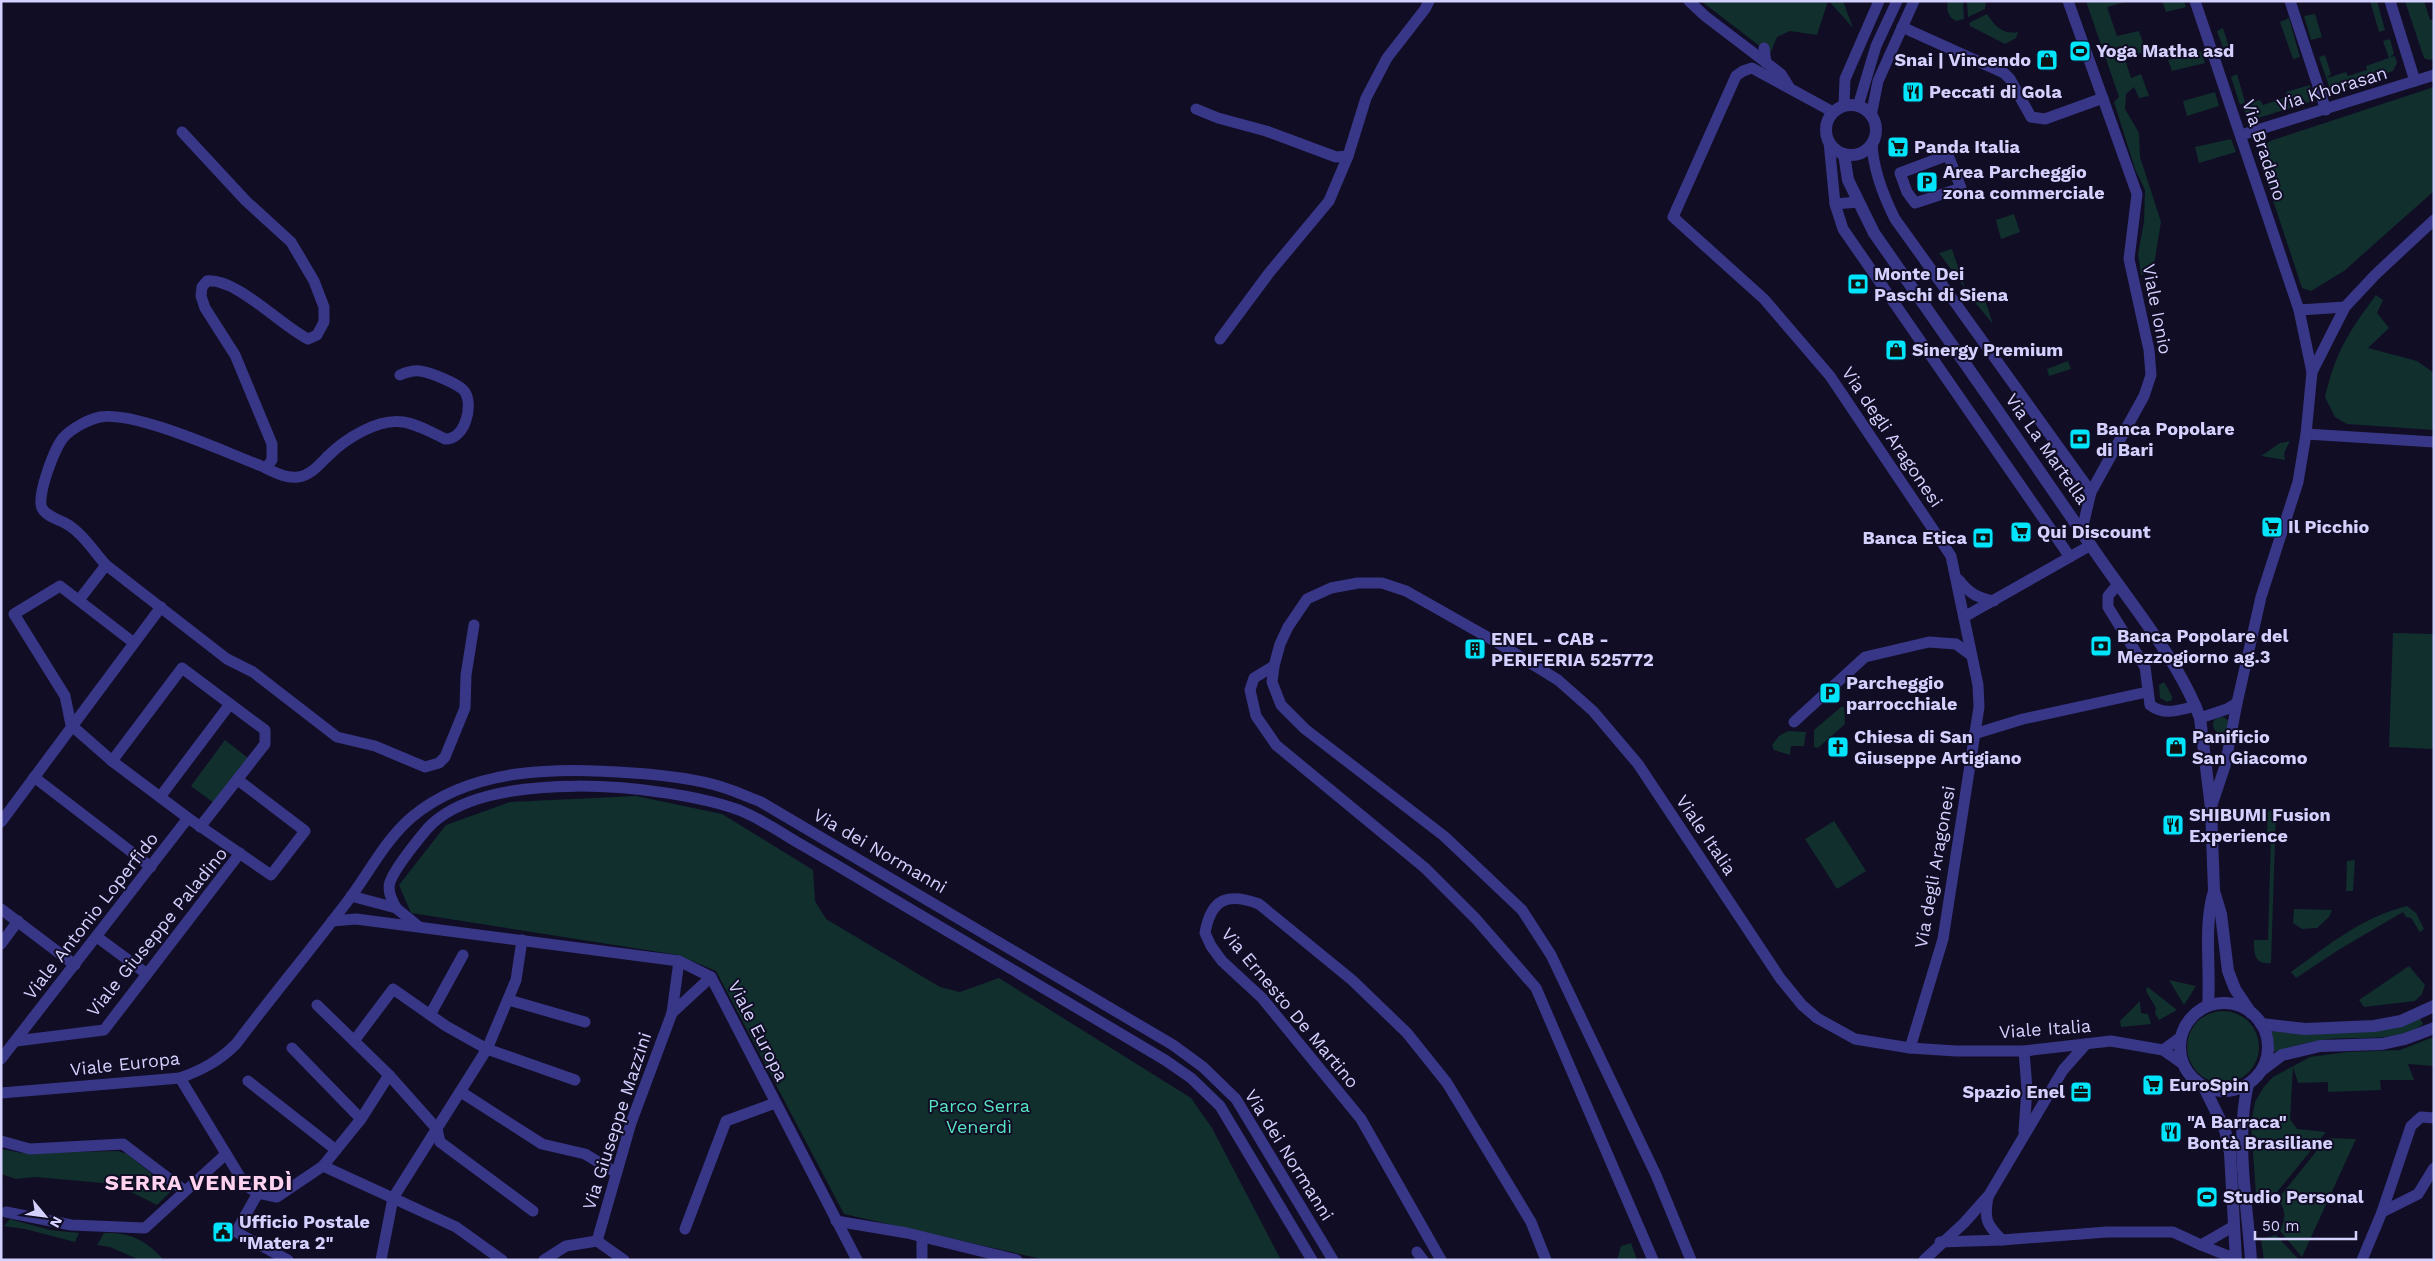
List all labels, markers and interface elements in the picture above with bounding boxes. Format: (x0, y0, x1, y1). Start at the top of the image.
sports icon: Yoga Matha asd (2068, 39, 2092, 63)
place label: Yoga Matha asd (2096, 40, 2234, 61)
shop icon: Snai | Vincendo (2035, 48, 2059, 72)
place label: Snai | Vincendo (1895, 49, 2031, 70)
street label: Via Khorasan (2274, 62, 2390, 115)
restaurant icon: Peccati di Gola (1901, 80, 1925, 104)
place label: Peccati di Gola (1929, 81, 2062, 102)
street label: Via Bradano (2238, 97, 2291, 203)
supermarket icon: Panda Italia (1886, 135, 1910, 159)
place label: Panda Italia (1914, 136, 2021, 157)
place label: Area Parcheggio zona commerciale (1943, 161, 2105, 203)
parking icon: Area Parcheggio zona commerciale (1915, 170, 1939, 194)
street label: Viale Ionio (2138, 262, 2177, 356)
place label: Monte Dei Paschi di Siena (1874, 263, 2009, 305)
bank icon: Monte Dei Paschi di Siena (1846, 272, 1870, 296)
shop icon: Sinergy Premium (1884, 338, 1908, 362)
place label: Sinergy Premium (1912, 339, 2063, 360)
street label: Via degli Aragonesi (1838, 363, 1947, 511)
street label: Via La Martella (2001, 389, 2093, 508)
place label: Banca Popolare di Bari (2096, 418, 2235, 460)
bank icon: Banca Popolare di Bari (2068, 427, 2092, 451)
supermarket icon: Il Picchio (2260, 515, 2284, 539)
place label: Il Picchio (2288, 516, 2370, 537)
supermarket icon: Qui Discount (2009, 520, 2033, 544)
place label: Qui Discount (2037, 521, 2151, 542)
bank icon: Banca Etica (1971, 526, 1995, 550)
place label: Banca Etica (1863, 527, 1968, 548)
place label: Banca Popolare del Mezzogiorno ag.3 (2117, 625, 2288, 667)
place label: ENEL - CAB - PERIFERIA 525772 (1491, 628, 1654, 670)
bank icon: Banca Popolare del Mezzogiorno ag.3 (2089, 634, 2113, 658)
building icon: ENEL - CAB - PERIFERIA 525772 (1463, 637, 1487, 661)
place label: Parcheggio parrocchiale (1846, 672, 1957, 714)
parking icon: Parcheggio parrocchiale (1818, 681, 1842, 705)
place label: Chiesa di San Giuseppe Artigiano (1854, 726, 2022, 768)
place label: Panificio San Giacomo (2192, 726, 2308, 768)
church icon: Chiesa di San Giuseppe Artigiano (1826, 735, 1850, 759)
shop icon: Panificio San Giacomo (2164, 735, 2188, 759)
street label: Via degli Aragonesi (1910, 784, 1959, 950)
street label: Viale Italia (1672, 791, 1741, 879)
street label: Via dei Normanni (810, 804, 951, 897)
place label: SHIBUMI Fusion Experience (2189, 804, 2331, 846)
restaurant icon: SHIBUMI Fusion Experience (2161, 813, 2185, 837)
street label: Viale Antonio Loperfido (19, 828, 162, 1003)
street label: Viale Giuseppe Paladino (82, 843, 231, 1020)
street label: Via Ernesto De Martino (1217, 923, 1364, 1092)
street label: Viale Europa (724, 977, 793, 1085)
street label: Viale Italia (1998, 1015, 2092, 1042)
street label: Via Giuseppe Mazzini (578, 1029, 655, 1212)
street label: Viale Europa (69, 1047, 181, 1080)
supermarket icon: EuroSpin (2141, 1073, 2165, 1097)
place label: EuroSpin (2169, 1074, 2249, 1095)
office icon: Spazio Enel (2069, 1080, 2093, 1104)
place label: Spazio Enel (1963, 1081, 2065, 1102)
street label: Via dei Normanni (1241, 1085, 1338, 1224)
park label: Parco Serra Venerdì (928, 1095, 1030, 1137)
place label: "A Barraca" Bontà Brasiliane (2187, 1111, 2333, 1153)
restaurant icon: "A Barraca" Bontà Brasiliane (2159, 1120, 2183, 1144)
district label: SERRA VENERDÌ (105, 1170, 293, 1195)
sports icon: Studio Personal (2195, 1185, 2219, 1209)
place label: Studio Personal (2223, 1186, 2364, 1207)
north arrow (20, 1191, 70, 1241)
scale bar (2255, 1208, 2356, 1240)
place label: Ufficio Postale "Matera 2" (239, 1211, 370, 1253)
text: N (47, 1214, 66, 1231)
text: 50 m (2262, 1217, 2299, 1235)
public building icon: Ufficio Postale "Matera 2" (211, 1220, 235, 1244)

